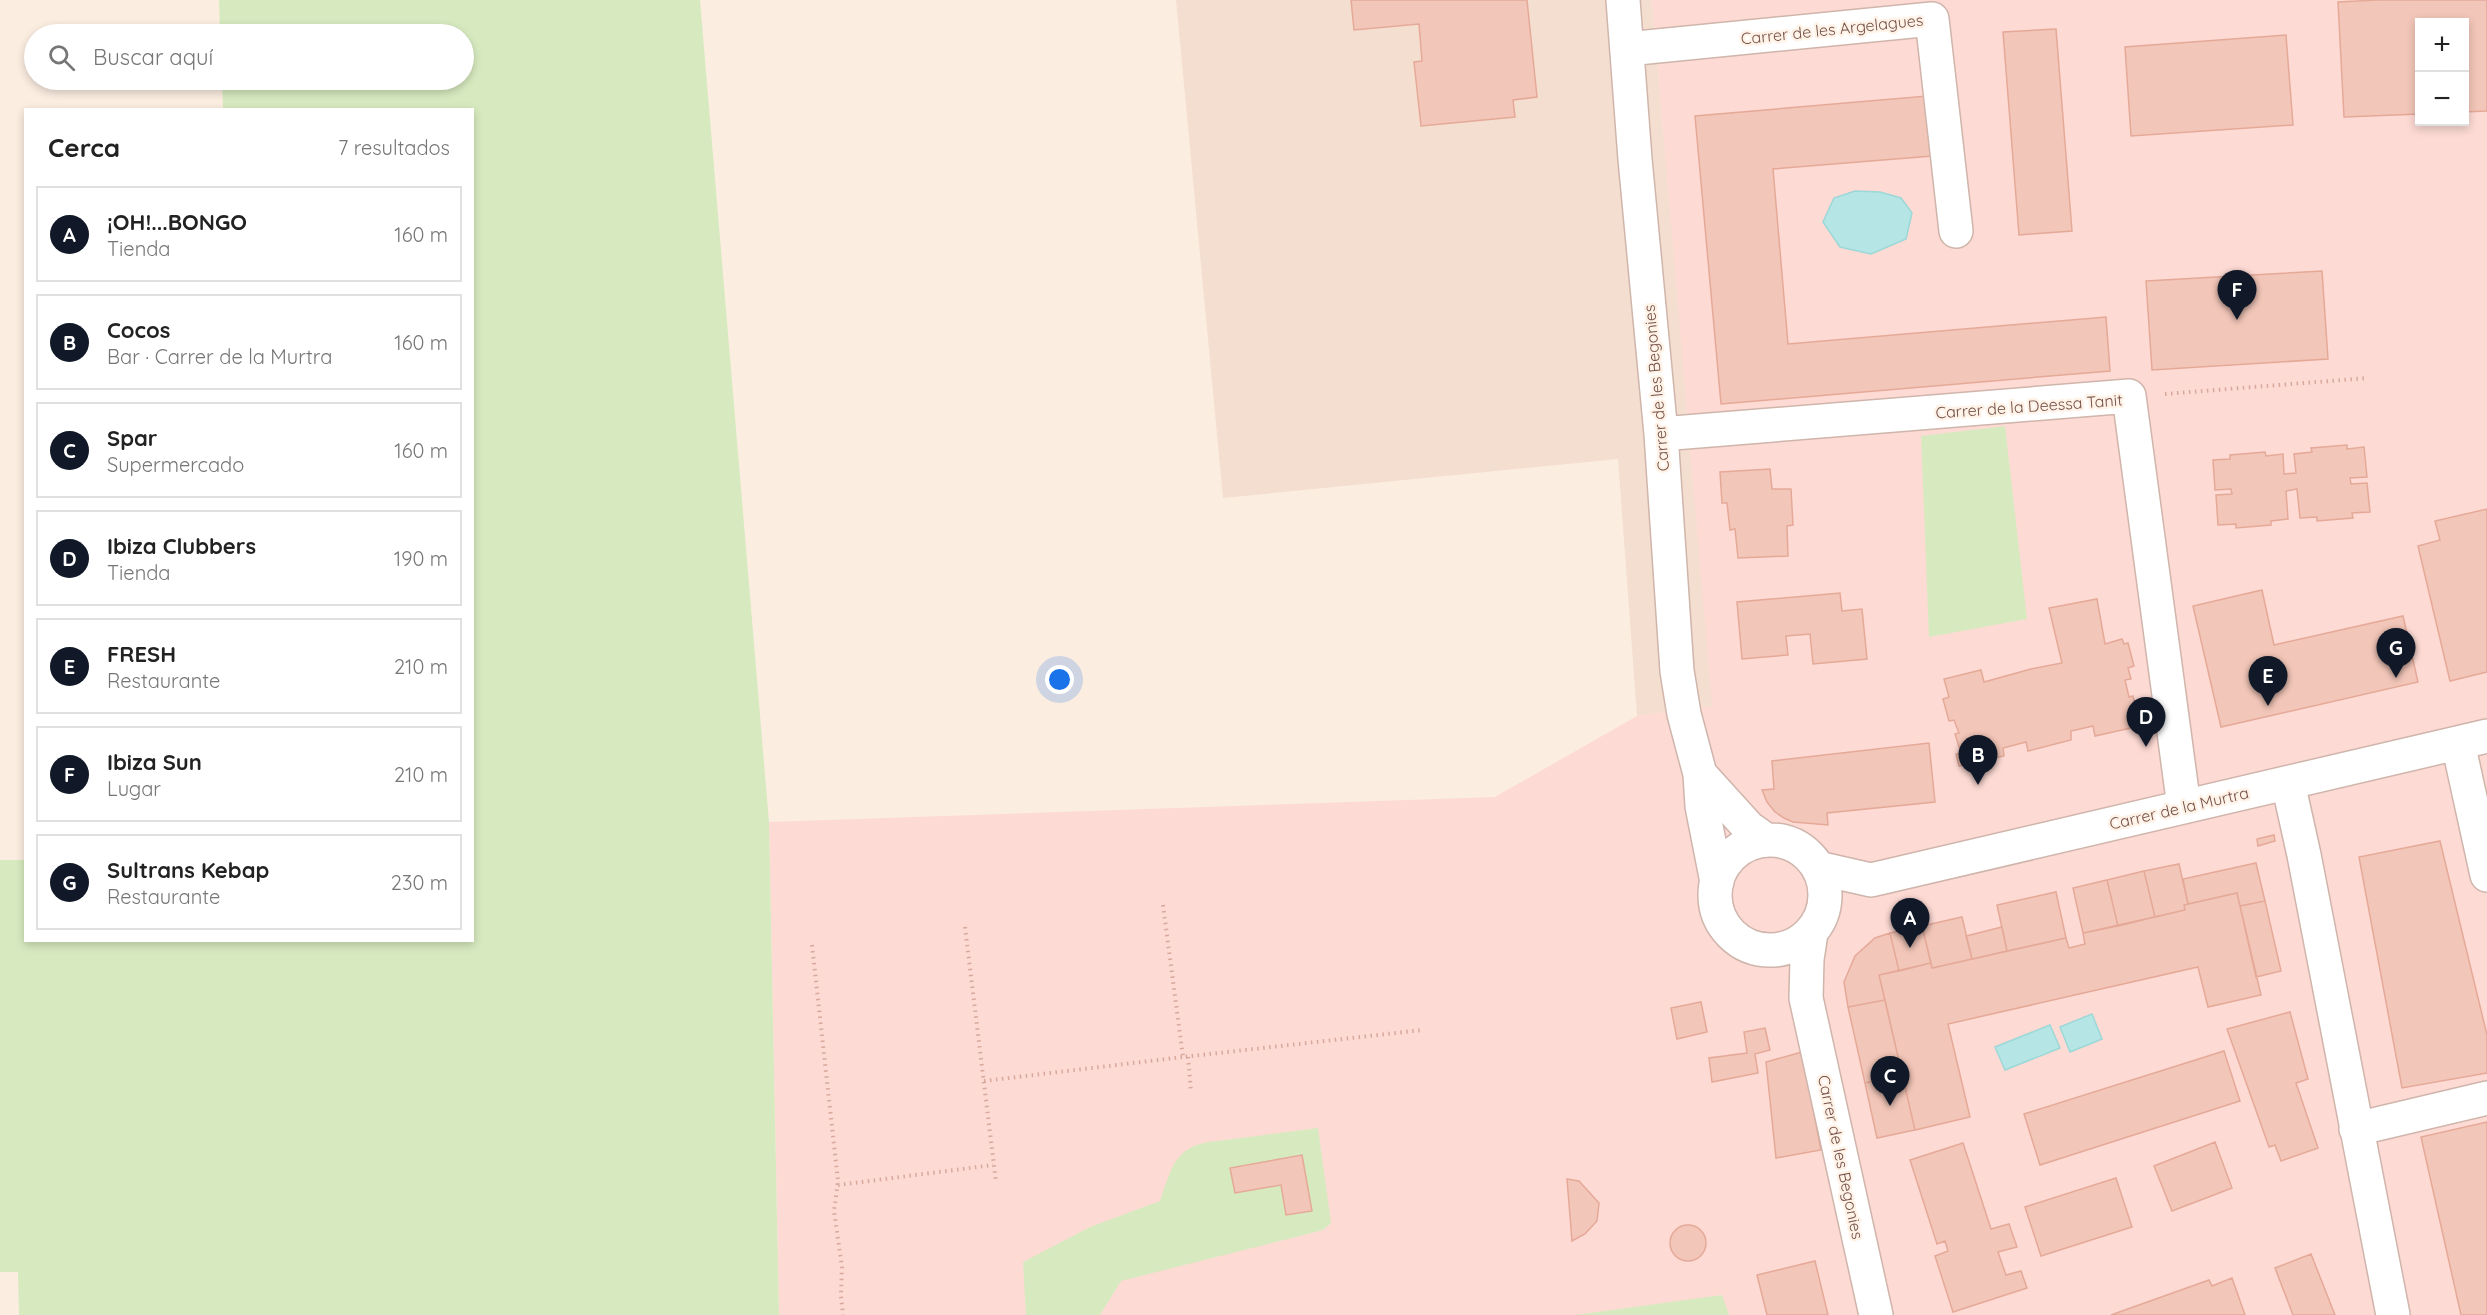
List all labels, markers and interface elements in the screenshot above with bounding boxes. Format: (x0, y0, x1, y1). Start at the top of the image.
street label: Carrer de les Argelagues (1740, 9, 1924, 49)
map controls (2415, 18, 2469, 126)
button: + (2415, 18, 2469, 72)
search box (24, 24, 474, 90)
icon: search (45, 41, 78, 74)
text: Buscar aquí (93, 43, 213, 71)
button: − (2415, 72, 2469, 126)
text: Cerca (48, 131, 120, 164)
text: 7 resultados (338, 135, 450, 160)
text: ¡OH!...BONGO (107, 208, 247, 236)
text: A (63, 222, 76, 247)
text: 160 m (394, 222, 448, 247)
text: Tienda (107, 236, 170, 261)
pin: F (2218, 270, 2256, 320)
street label: Carrer de les Begonies (1639, 304, 1673, 472)
text: Cocos (107, 316, 170, 344)
text: B (63, 330, 76, 355)
text: 160 m (394, 330, 448, 355)
text: Bar · Carrer de la Murtra (107, 344, 332, 369)
street label: Carrer de la Deessa Tanit (1935, 389, 2123, 423)
text: Spar (107, 424, 157, 452)
text: C (63, 438, 76, 463)
text: 160 m (394, 438, 448, 463)
text: Supermercado (107, 452, 244, 477)
text: Ibiza Clubbers (107, 532, 256, 560)
text: D (62, 546, 77, 571)
text: 190 m (394, 546, 448, 571)
text: Tienda (107, 560, 170, 585)
pin: G (2376, 628, 2416, 678)
text: FRESH (107, 640, 176, 668)
text: E (64, 654, 75, 679)
text: 210 m (394, 654, 448, 679)
pin: E (2248, 656, 2288, 706)
your location (1045, 665, 1074, 694)
text: Restaurante (107, 668, 220, 693)
pin: D (2126, 698, 2166, 747)
pin: B (1958, 736, 1998, 785)
text: Ibiza Sun (107, 748, 202, 776)
text: F (64, 762, 75, 787)
text: 210 m (394, 762, 448, 787)
text: Lugar (107, 776, 161, 801)
street label: Carrer de la Murtra (2108, 782, 2250, 834)
text: Sultrans Kebap (107, 856, 269, 884)
text: G (63, 870, 76, 895)
text: 230 m (391, 870, 448, 895)
text: Restaurante (107, 884, 220, 909)
pin: A (1890, 898, 1930, 948)
pin: C (1870, 1056, 1910, 1106)
street label: Carrer de les Begonies (1814, 1073, 1868, 1241)

